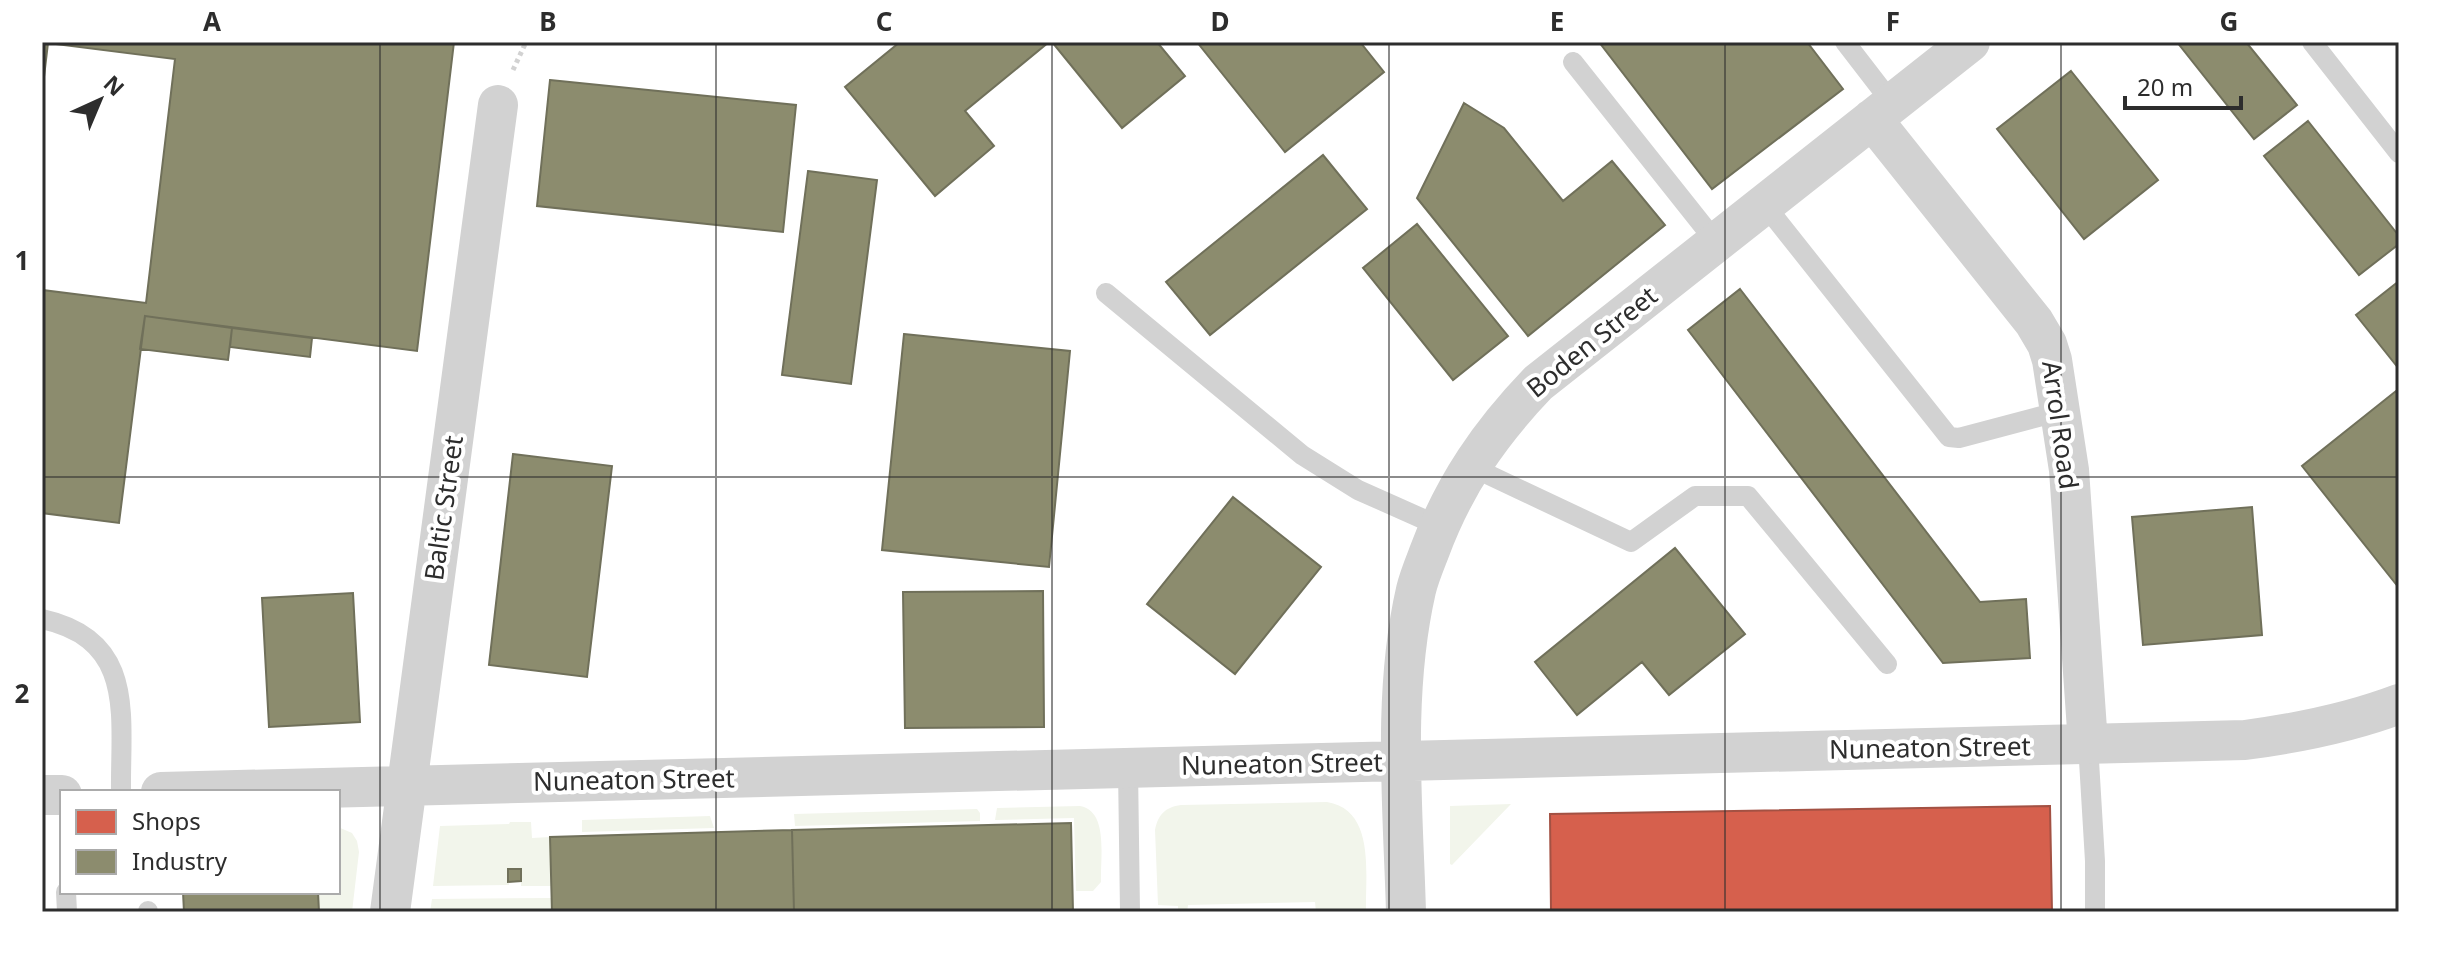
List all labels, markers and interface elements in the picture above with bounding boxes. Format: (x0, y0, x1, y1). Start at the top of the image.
text: A (203, 3, 221, 39)
text: B (539, 3, 557, 39)
text: C (876, 3, 892, 39)
text: D (1210, 3, 1230, 39)
text: E (1550, 3, 1564, 39)
text: F (1886, 3, 1900, 39)
text: G (2220, 3, 2238, 39)
north arrow (60, 60, 140, 140)
scale bar (2125, 60, 2241, 110)
text: N (98, 68, 131, 102)
text: 20 m (2137, 70, 2193, 103)
text: 1 (15, 242, 29, 278)
street label: Boden Street (1518, 277, 1664, 405)
street label: Arrol Road (2034, 358, 2088, 491)
street label: Baltic Street (415, 433, 471, 583)
text: 2 (15, 675, 30, 711)
street label: Nuneaton Street (1829, 727, 2031, 767)
street label: Nuneaton Street (1181, 743, 1383, 783)
street label: Nuneaton Street (533, 759, 735, 799)
legend (60, 790, 340, 894)
text: Shops (132, 804, 201, 837)
text: Industry (132, 844, 228, 877)

